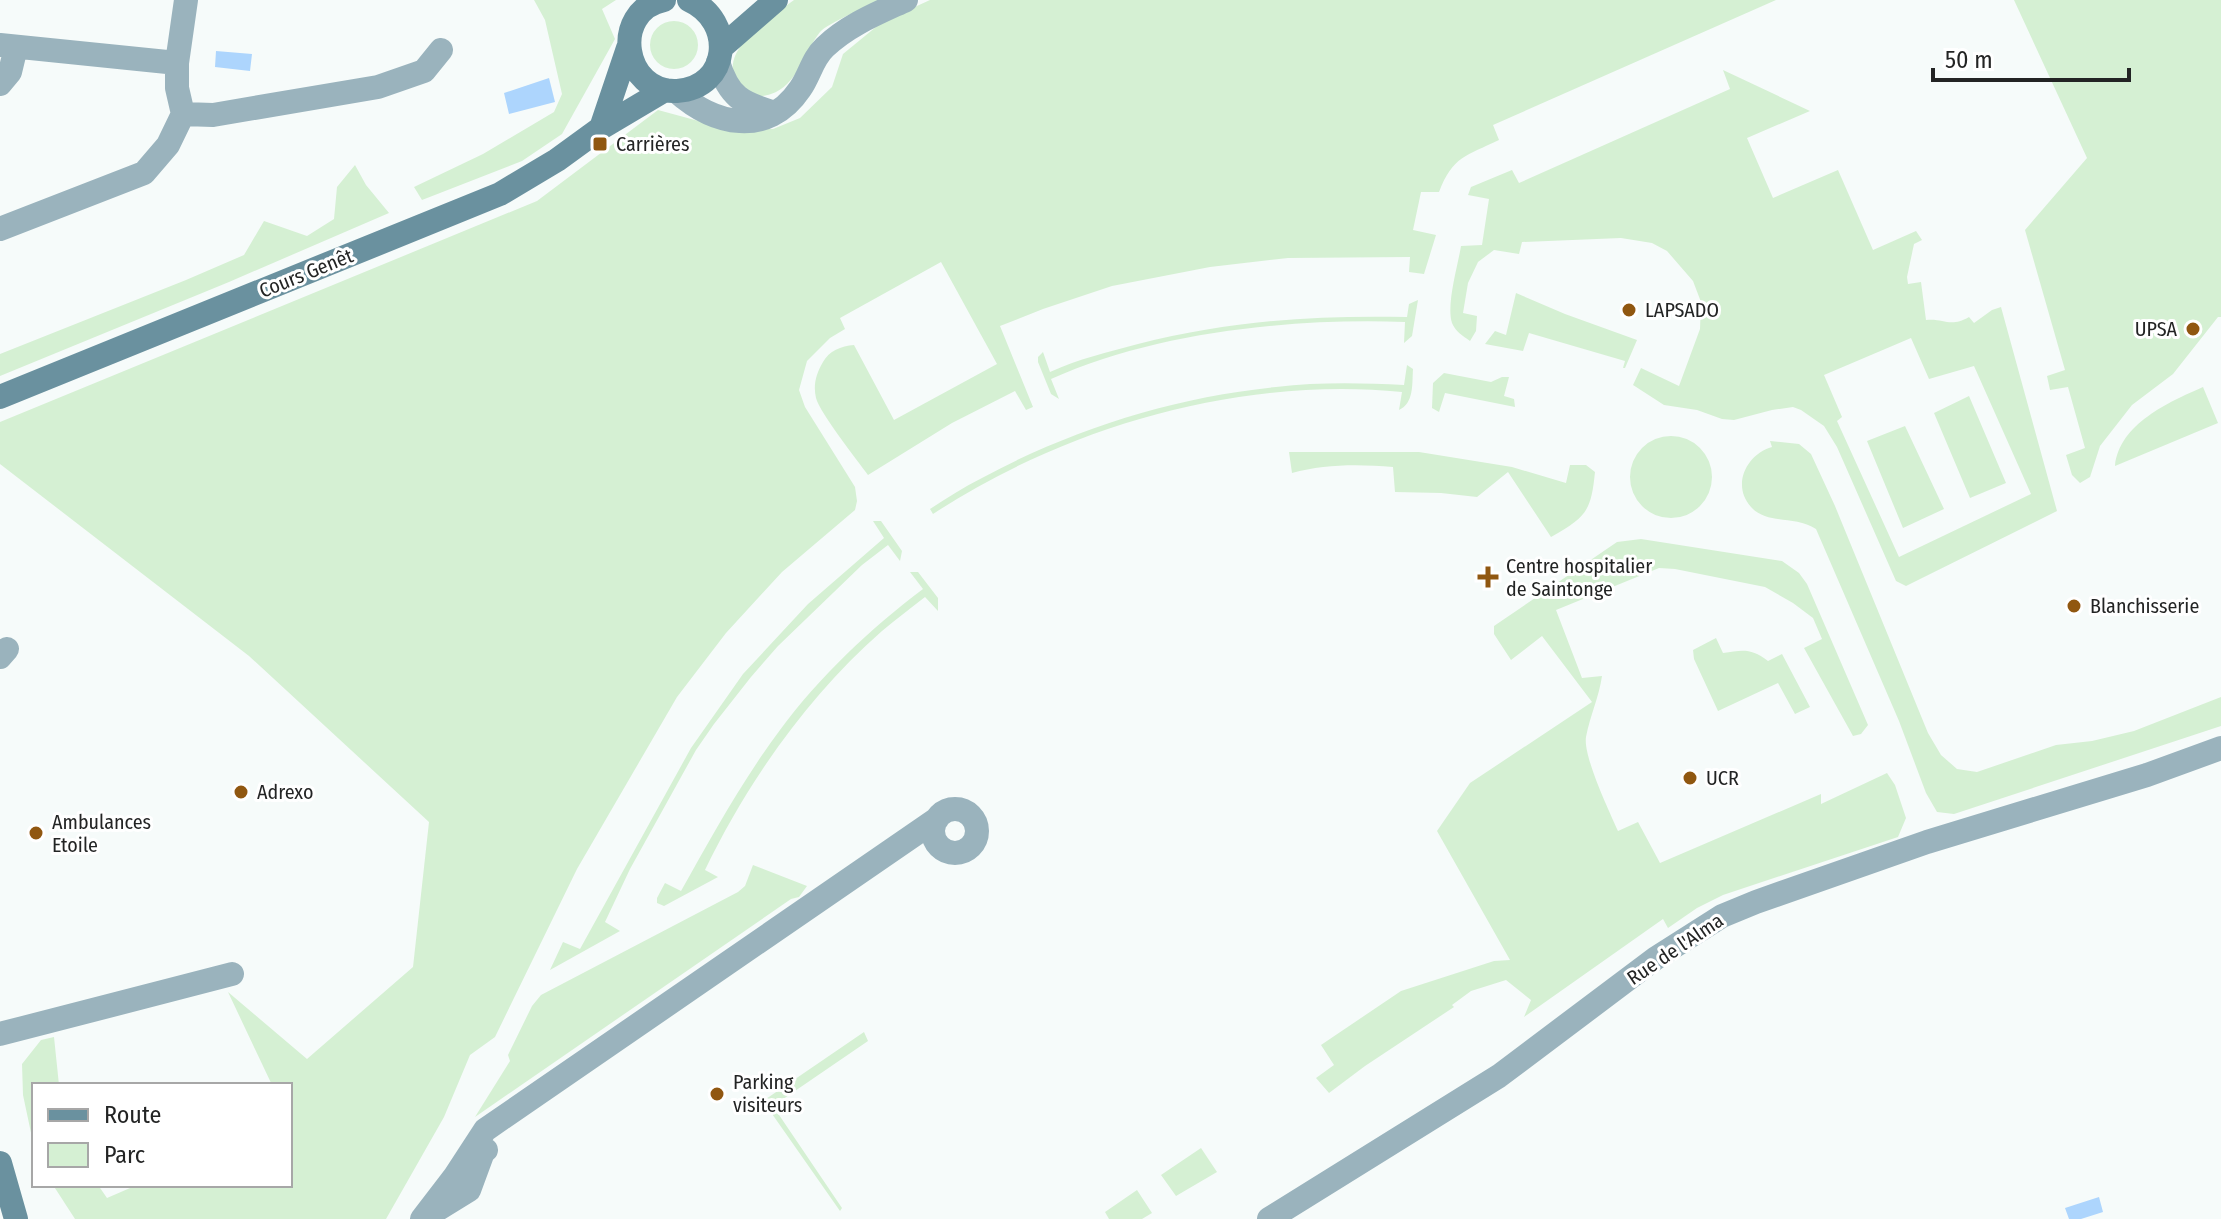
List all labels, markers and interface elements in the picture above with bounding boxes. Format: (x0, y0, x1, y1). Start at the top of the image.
scale bar (1933, 32, 2129, 82)
text: 50 m (1945, 46, 1993, 74)
place label: Carrières (616, 132, 689, 156)
marker: Carrières (591, 135, 609, 153)
street label: Cours Genêt (256, 243, 357, 303)
place label: LAPSADO (1645, 298, 1719, 322)
marker: LAPSADO (1620, 301, 1638, 319)
place label: UPSA (2135, 317, 2177, 341)
marker: UPSA (2184, 320, 2202, 338)
place label: Centre hospitalier de Saintonge (1506, 554, 1652, 601)
marker: Centre hospitalier de Saintonge (1477, 566, 1499, 588)
place label: Blanchisserie (2090, 594, 2199, 618)
marker: Blanchisserie (2065, 597, 2083, 615)
place label: UCR (1706, 766, 1739, 790)
marker: UCR (1681, 769, 1699, 787)
place label: Adrexo (257, 780, 313, 804)
marker: Adrexo (232, 783, 250, 801)
place label: Ambulances Etoile (52, 810, 151, 857)
marker: Ambulances Etoile (27, 824, 45, 842)
street label: Rue de l'Alma (1622, 908, 1728, 990)
place label: Parking visiteurs (733, 1070, 802, 1117)
legend (32, 1083, 292, 1187)
marker: Parking visiteurs (708, 1085, 726, 1103)
text: Route (104, 1101, 161, 1129)
text: Parc (104, 1141, 145, 1169)

